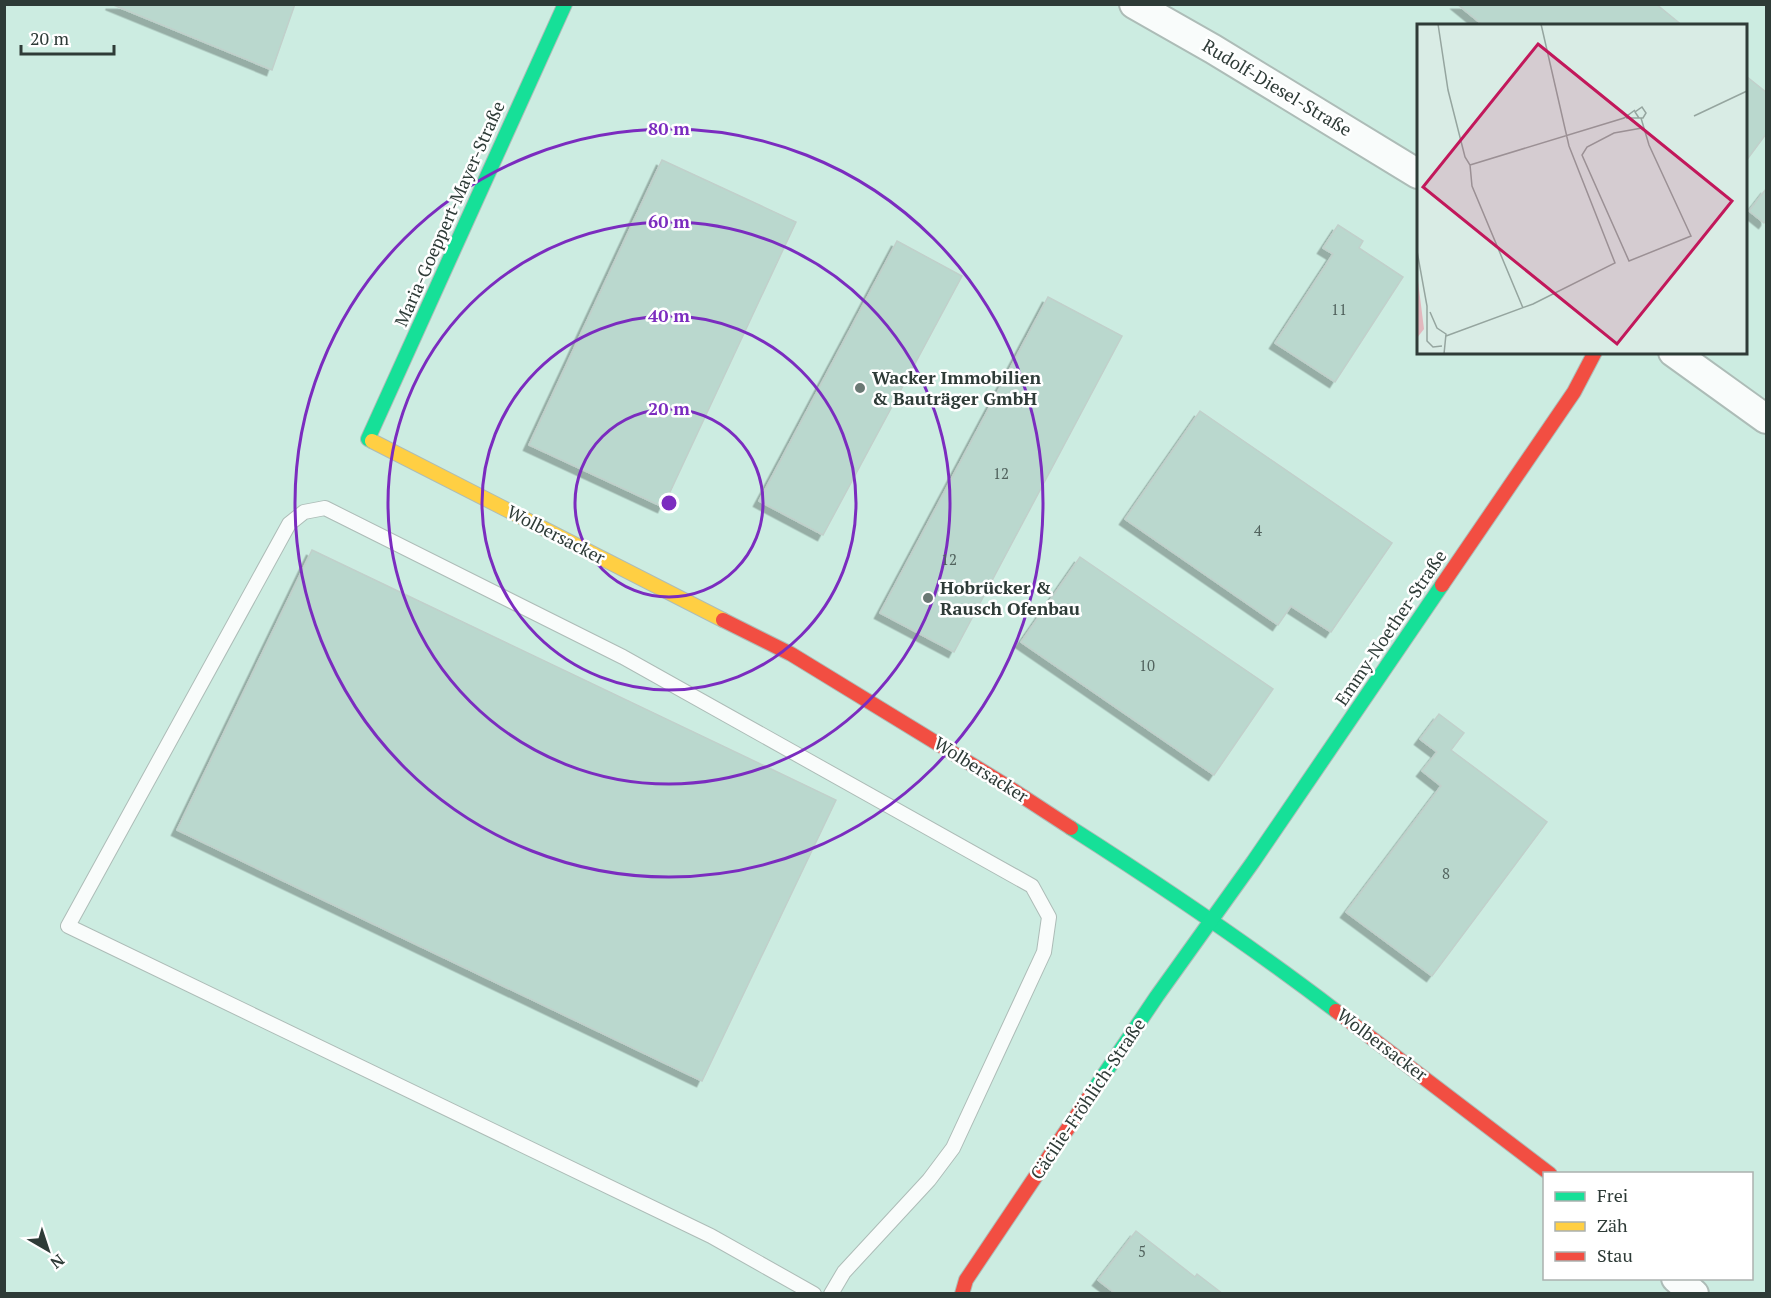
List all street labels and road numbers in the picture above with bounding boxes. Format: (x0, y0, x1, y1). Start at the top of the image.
street label: Rudolf-Diesel-Straße (1198, 33, 1357, 141)
street label: Maria-Goeppert-Mayer-Straße (388, 97, 510, 330)
street label: Wolbersacker (503, 499, 610, 569)
street label: Emmy-Noether-Straße (1329, 545, 1451, 710)
street label: Wolbersacker (930, 731, 1033, 808)
street label: Wolbersacker (1333, 1002, 1433, 1086)
street label: Cäcilie-Fröhlich-Straße (1024, 1013, 1150, 1184)

